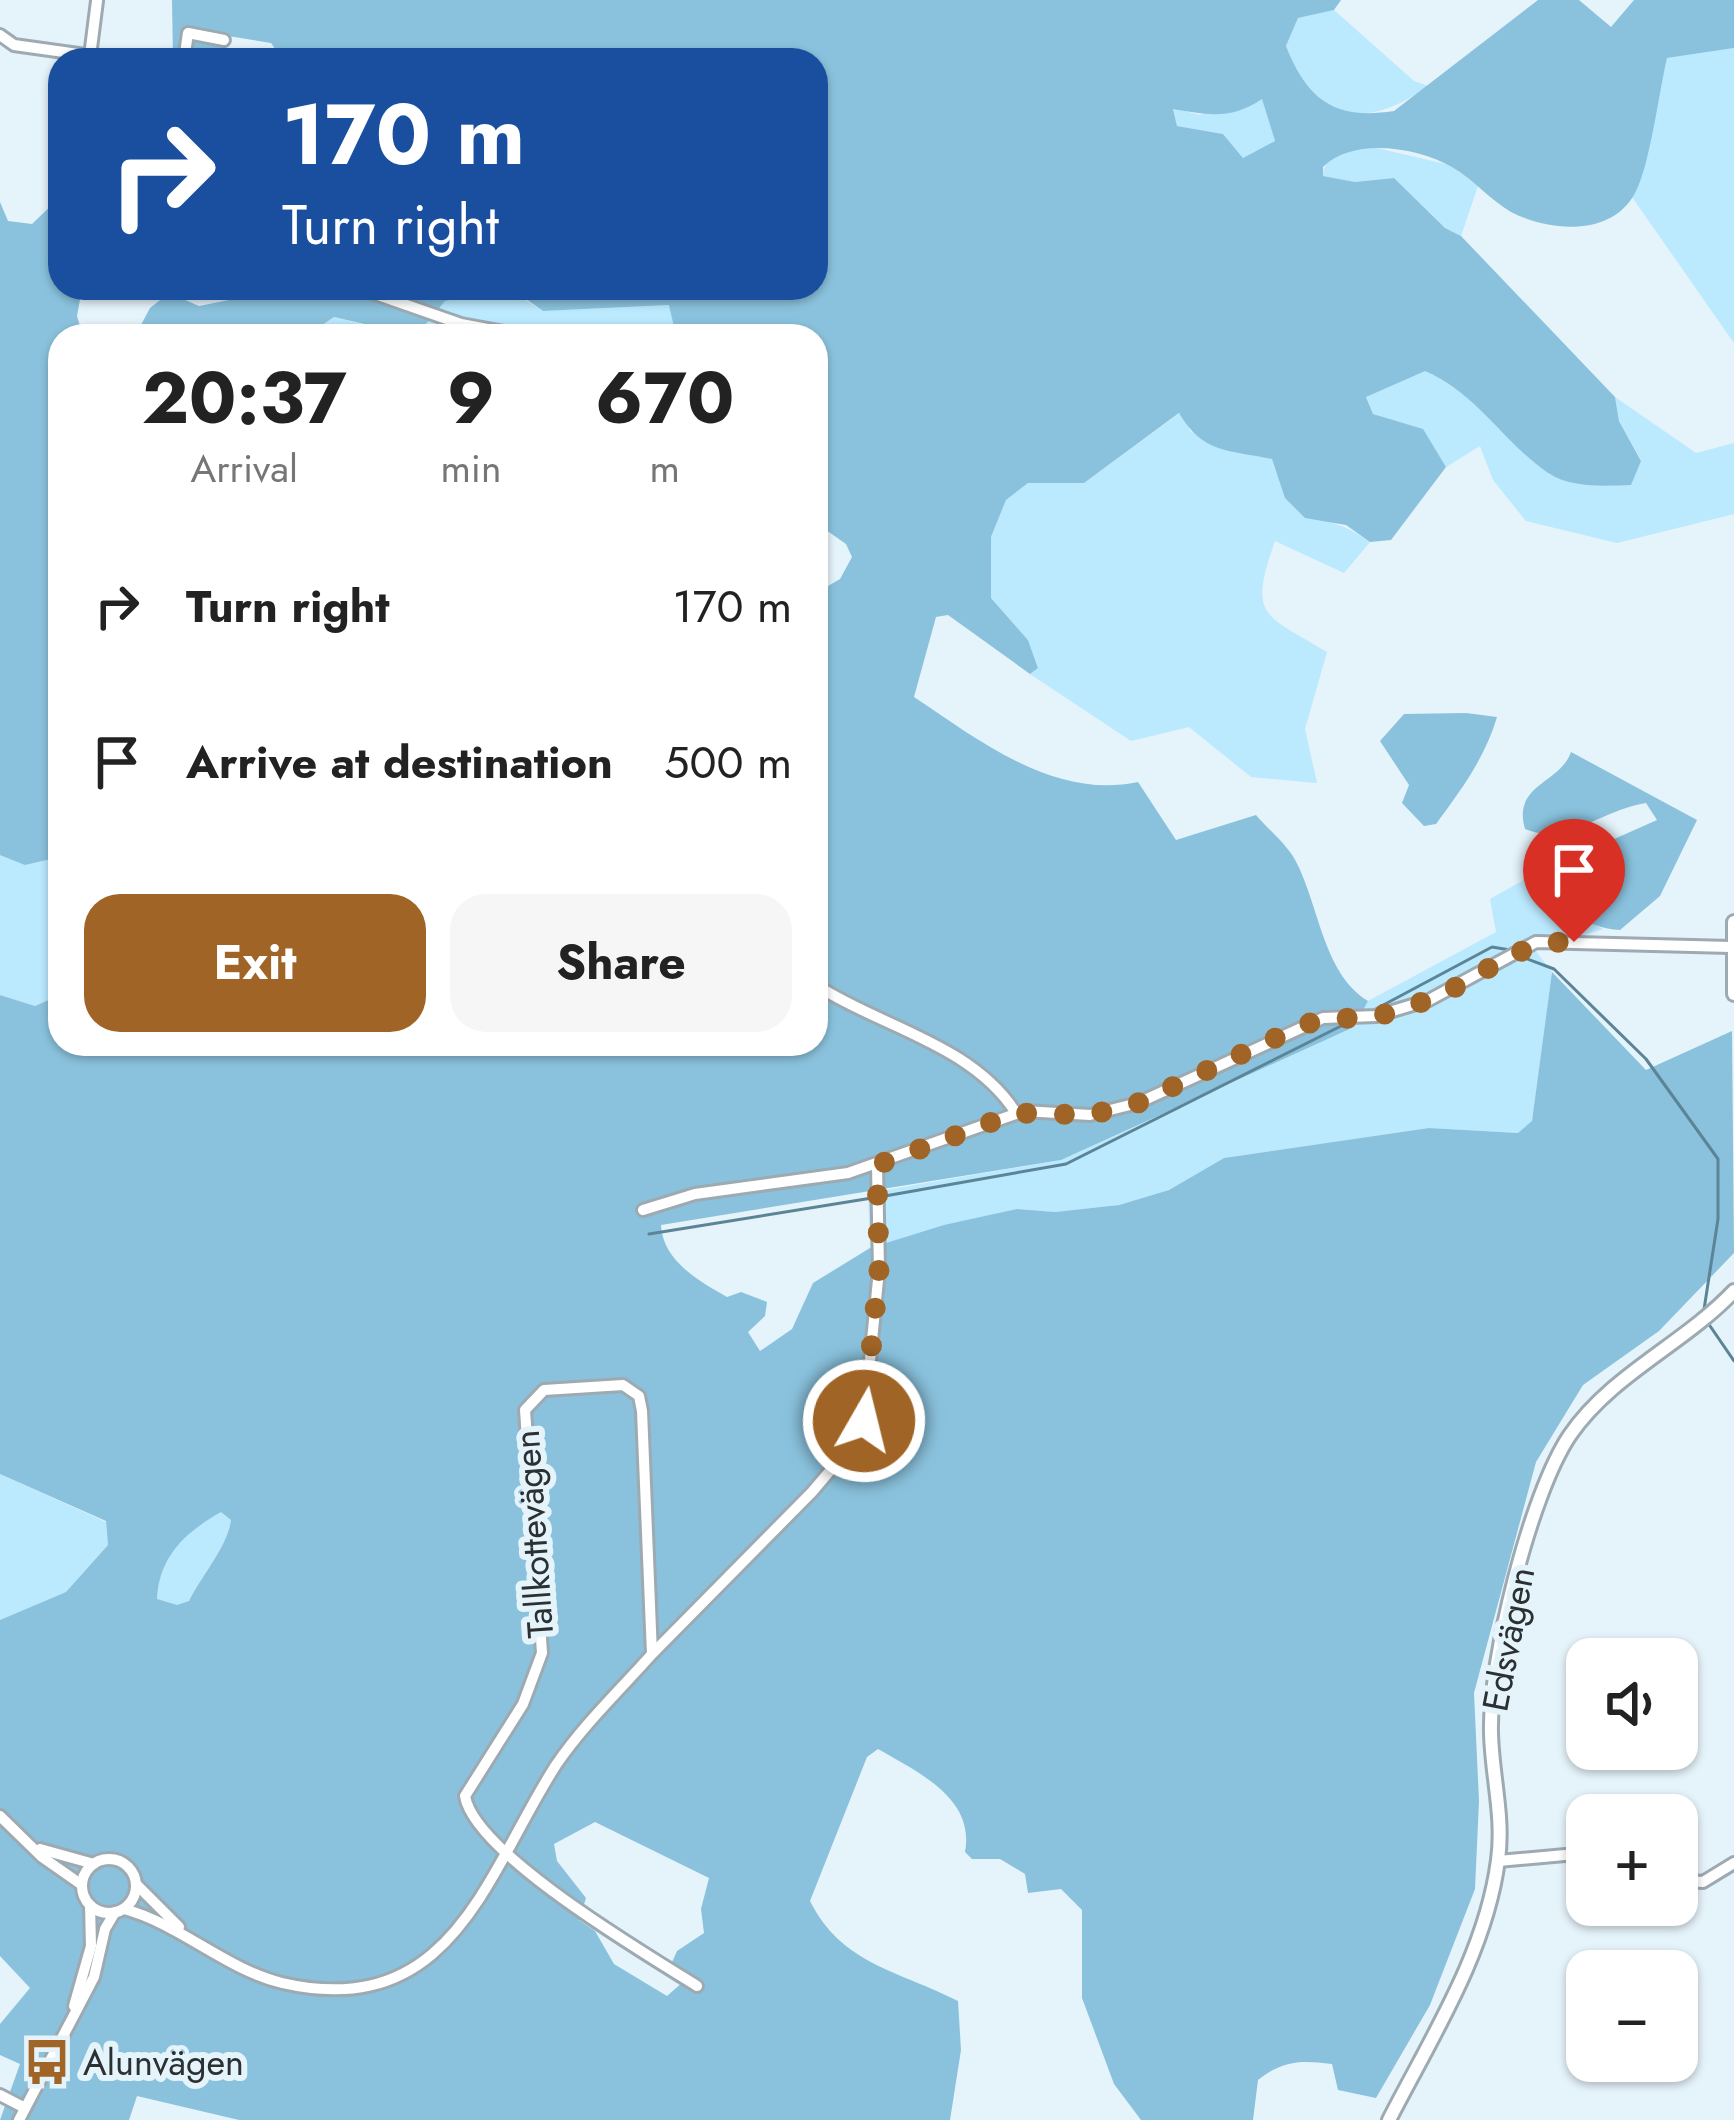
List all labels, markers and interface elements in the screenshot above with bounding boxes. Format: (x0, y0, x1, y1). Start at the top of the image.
text: 170 m (282, 74, 525, 196)
icon: right (84, 96, 240, 252)
text: Turn right (282, 186, 499, 264)
text: 20:37 (142, 346, 347, 450)
text: 9 (447, 346, 495, 450)
text: 670 (595, 346, 734, 450)
text: Arrival (190, 440, 298, 497)
text: min (440, 440, 501, 497)
text: m (650, 440, 680, 497)
icon: right (84, 573, 150, 639)
text: Turn right (186, 574, 390, 639)
text: 170 m (673, 574, 792, 639)
icon: arrive (84, 729, 150, 795)
text: Arrive at destination (186, 730, 613, 795)
text: 500 m (664, 730, 792, 795)
pin (1523, 819, 1625, 942)
icon: arrive (1541, 837, 1607, 903)
button: Exit (84, 894, 426, 1032)
button: Share (450, 894, 792, 1032)
position arrow (801, 1358, 927, 1484)
street label: Tallkottevägen (500, 1428, 566, 1640)
street label: Edsvägen (1469, 1562, 1547, 1716)
map controls (1566, 1638, 1698, 2082)
button: sound (1566, 1638, 1698, 1770)
button: + (1566, 1794, 1698, 1926)
button: − (1566, 1950, 1698, 2082)
place label: Alunvägen (83, 2036, 244, 2088)
bus stop icon: Alunvägen (22, 2037, 72, 2087)

